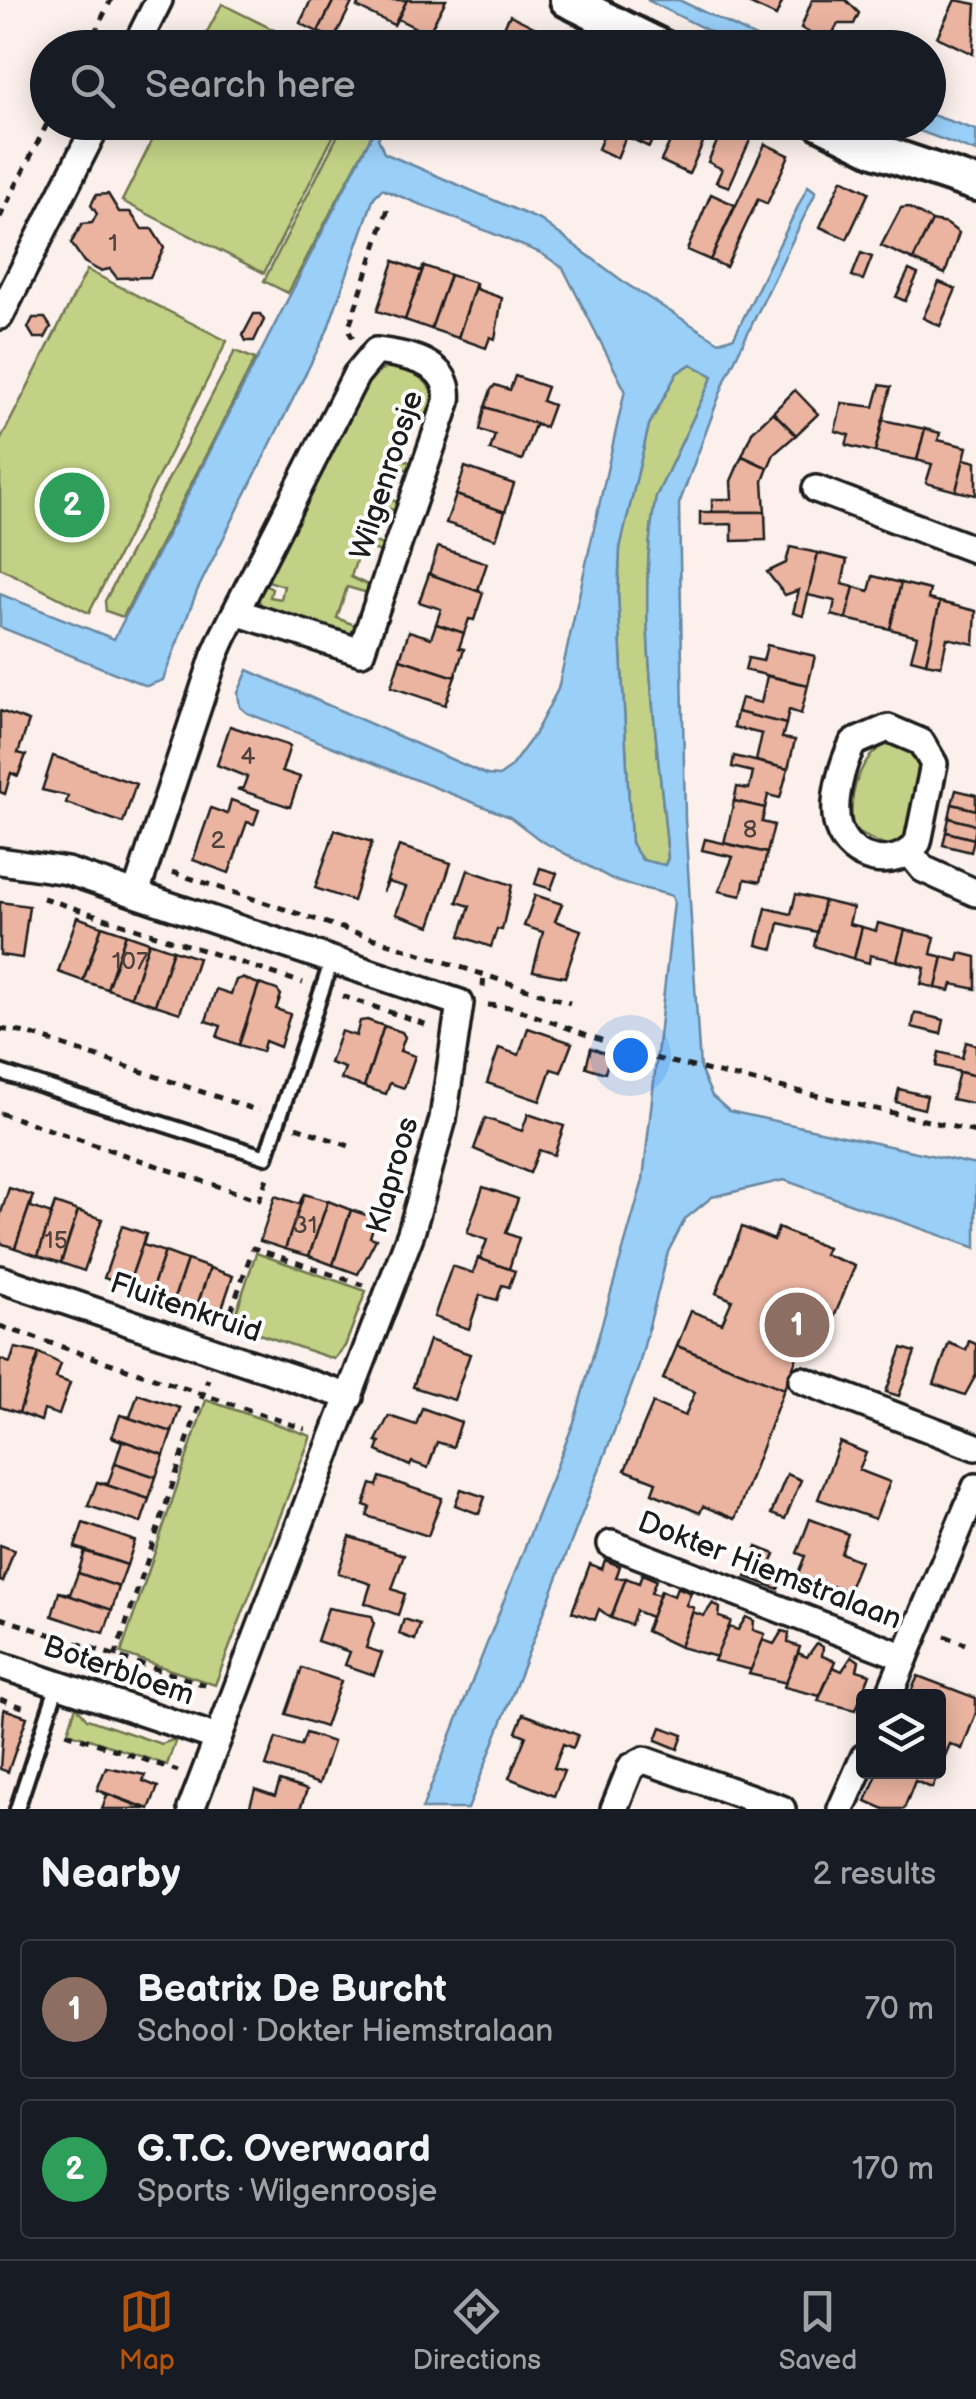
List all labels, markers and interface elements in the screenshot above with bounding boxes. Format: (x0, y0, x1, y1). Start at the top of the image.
search box (30, 30, 946, 140)
icon: search (65, 58, 120, 113)
text: Search here (145, 63, 356, 108)
house number: 1 (108, 228, 118, 259)
street label: Wilgenroosje (343, 386, 431, 564)
pin: 2 (40, 468, 104, 542)
house number: 4 (240, 741, 256, 772)
house number: 8 (743, 814, 757, 845)
house number: 2 (211, 825, 226, 856)
house number: 107 (112, 946, 149, 977)
your location (605, 1030, 656, 1081)
street label: Klaproos (359, 1113, 427, 1238)
house number: 31 (292, 1210, 318, 1241)
house number: 15 (44, 1225, 68, 1256)
street label: Fluitenkruid (105, 1265, 266, 1351)
pin: 1 (764, 1288, 830, 1362)
street label: Dokter Hiemstralaan (633, 1504, 906, 1638)
street label: Boterbloem (39, 1628, 199, 1714)
map controls (856, 1689, 946, 1779)
button: layers (856, 1689, 946, 1779)
text: Nearby (40, 1849, 180, 1900)
text: 2 results (812, 1855, 936, 1894)
text: Beatrix De Burcht (137, 1967, 447, 2012)
text: 1 (68, 1990, 81, 2029)
text: 70 m (864, 1990, 934, 2029)
text: School · Dokter Hiemstralaan (137, 2012, 553, 2051)
text: G.T.C. Overwaard (137, 2127, 431, 2172)
text: 2 (65, 2150, 84, 2189)
text: 170 m (852, 2150, 934, 2189)
text: Sports · Wilgenroosje (137, 2172, 437, 2211)
tab: Map (119, 2284, 175, 2377)
tab: Directions (412, 2284, 541, 2377)
tab: Saved (779, 2284, 857, 2377)

